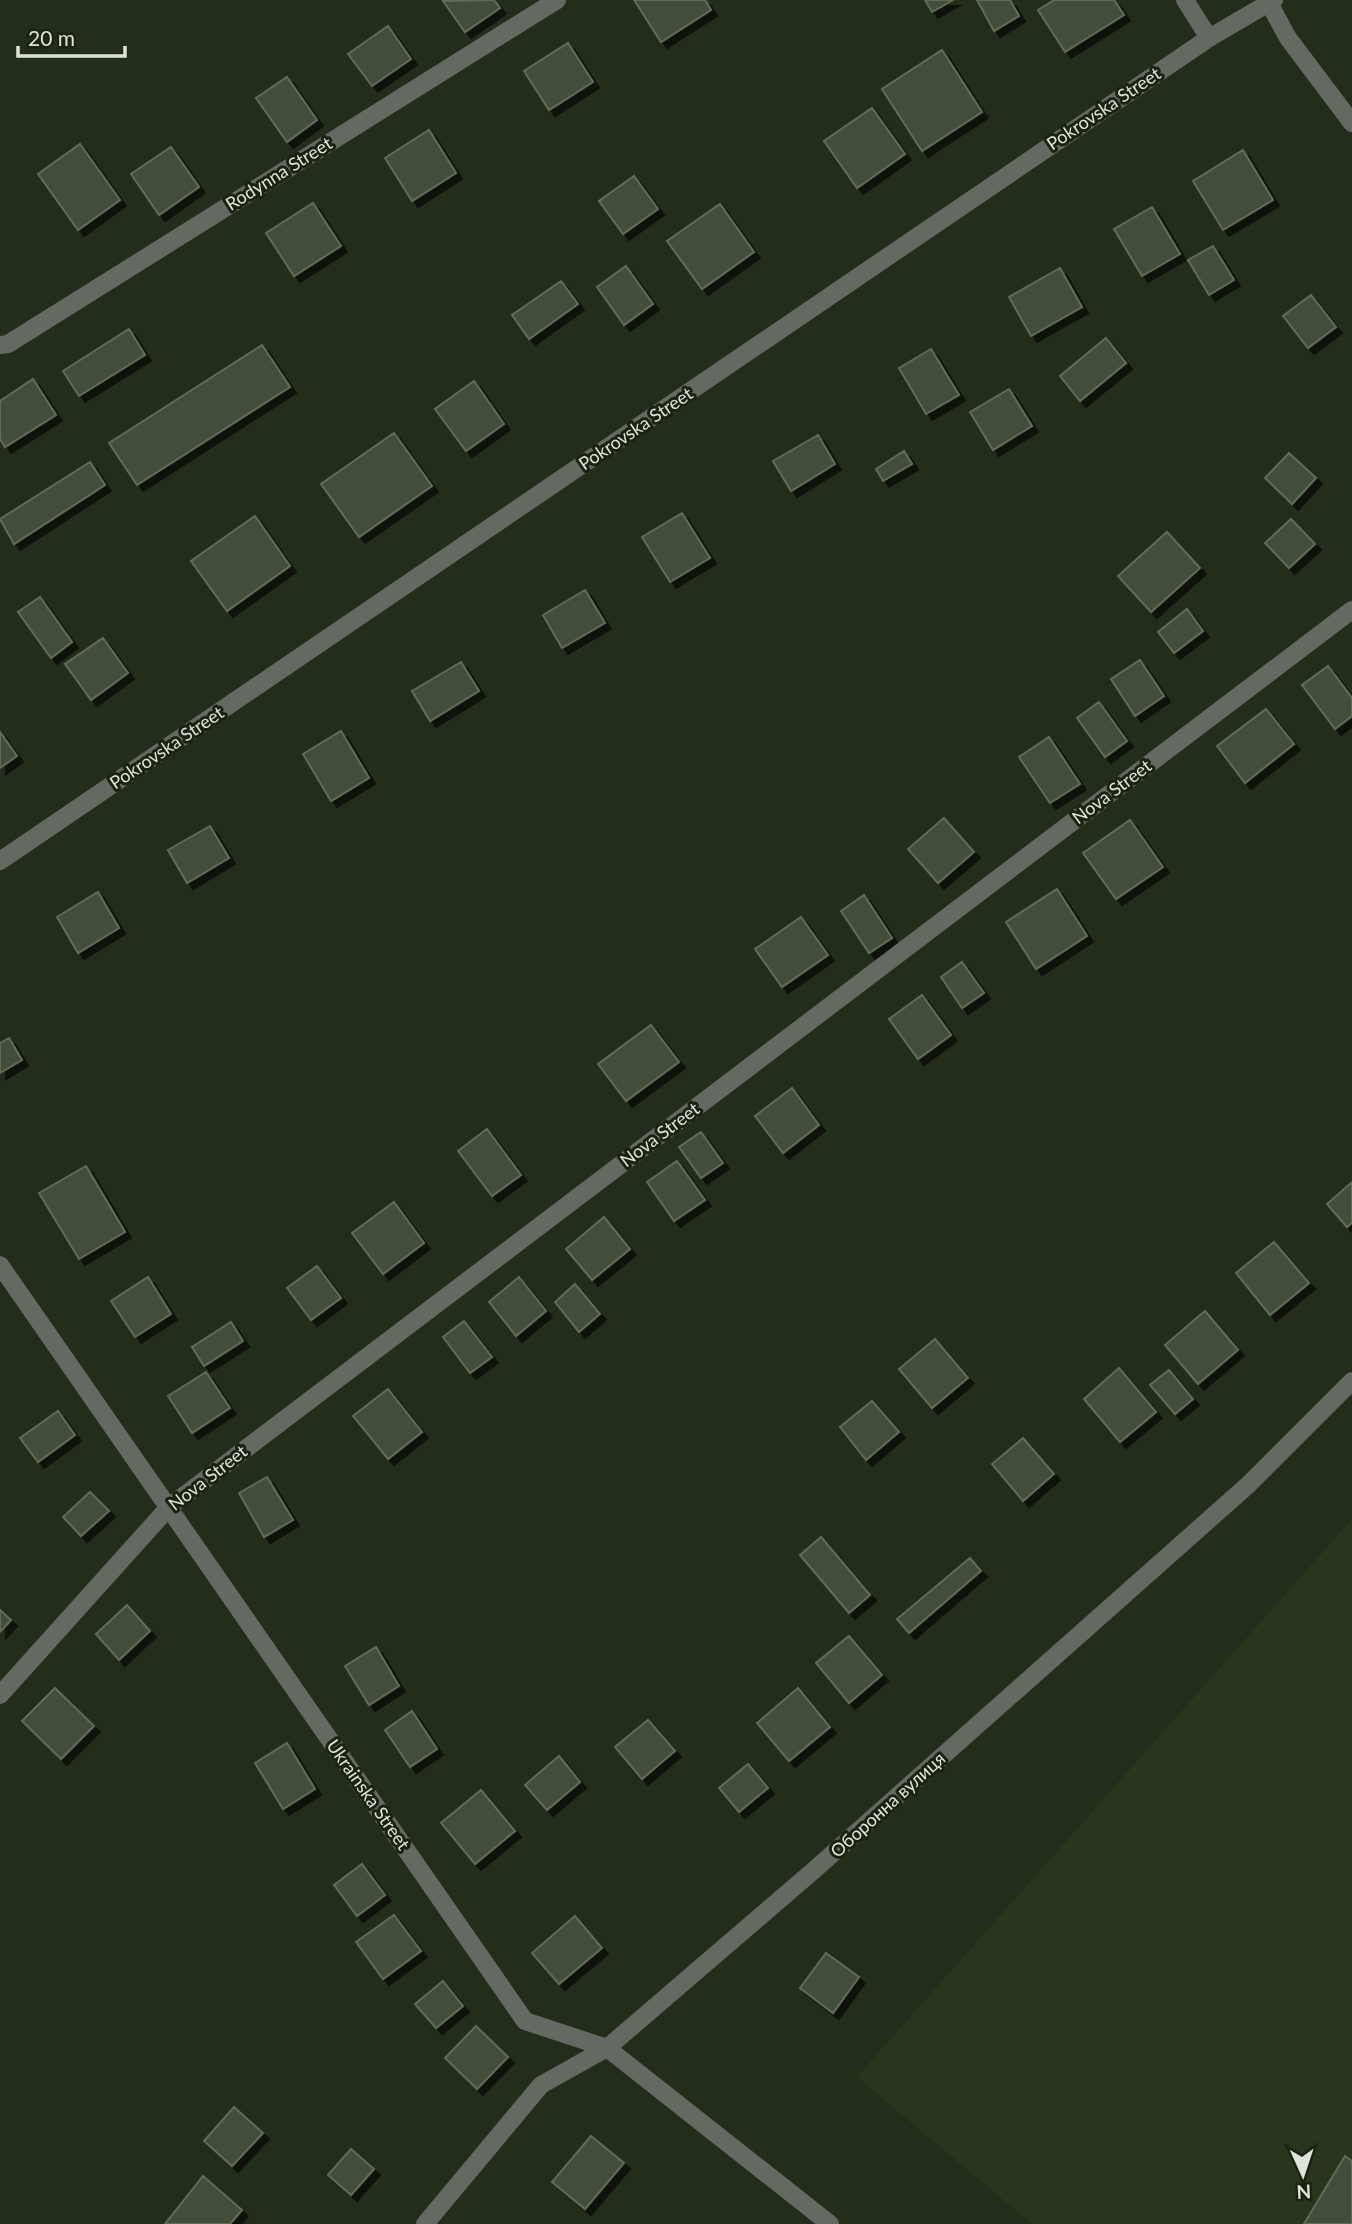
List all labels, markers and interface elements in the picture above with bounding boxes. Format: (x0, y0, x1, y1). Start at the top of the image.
scale bar (18, 14, 124, 58)
text: 20 m (28, 25, 75, 50)
street label: Pokrovska Street (1042, 62, 1165, 154)
street label: Rodynna Street (221, 131, 336, 215)
street label: Pokrovska Street (574, 382, 697, 474)
street label: Pokrovska Street (105, 701, 228, 793)
street label: Nova Street (1067, 754, 1156, 828)
street label: Nova Street (615, 1097, 704, 1171)
street label: Nova Street (164, 1439, 251, 1515)
street label: Ukrainska Street (323, 1735, 415, 1854)
street label: Оборонна вулиця (825, 1747, 949, 1862)
north arrow (1268, 2140, 1338, 2210)
text: N (1296, 2181, 1312, 2204)

